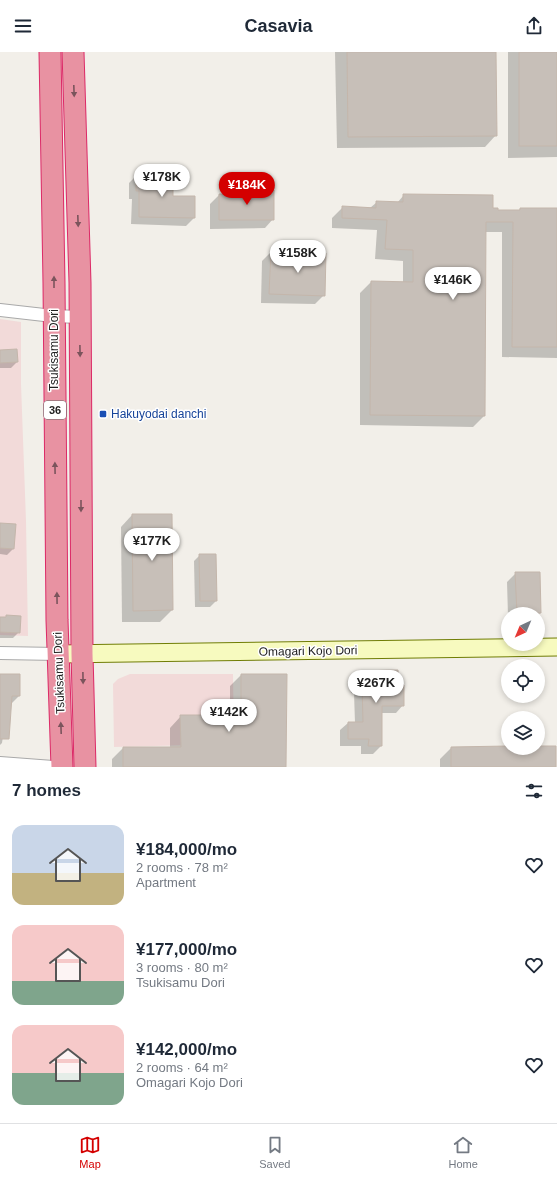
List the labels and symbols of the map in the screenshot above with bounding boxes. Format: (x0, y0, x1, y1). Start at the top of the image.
one-way arrow (71, 85, 78, 97)
pin: ¥178K (134, 164, 190, 198)
pin: ¥184K (219, 172, 275, 206)
one-way arrow (75, 215, 81, 228)
pin: ¥158K (270, 240, 326, 274)
pin: ¥146K (425, 267, 481, 301)
one-way arrow (51, 275, 57, 288)
street label: Tsukisamu Dori (47, 309, 61, 391)
one-way arrow (77, 345, 83, 358)
road number: 36 (44, 401, 66, 419)
place label: Hakuyodai danchi (111, 407, 206, 421)
marker: Hakuyodai danchi (98, 409, 108, 419)
one-way arrow (52, 461, 58, 474)
one-way arrow (78, 500, 84, 513)
pin: ¥177K (124, 528, 180, 562)
one-way arrow (54, 591, 60, 604)
north arrow (501, 607, 545, 651)
street label: Tsukisamu Dori (51, 632, 67, 714)
street label: Omagari Kojo Dori (259, 643, 357, 659)
pin: ¥267K (348, 670, 404, 704)
one-way arrow (79, 672, 86, 684)
pin: ¥142K (201, 699, 257, 733)
one-way arrow (57, 722, 64, 734)

